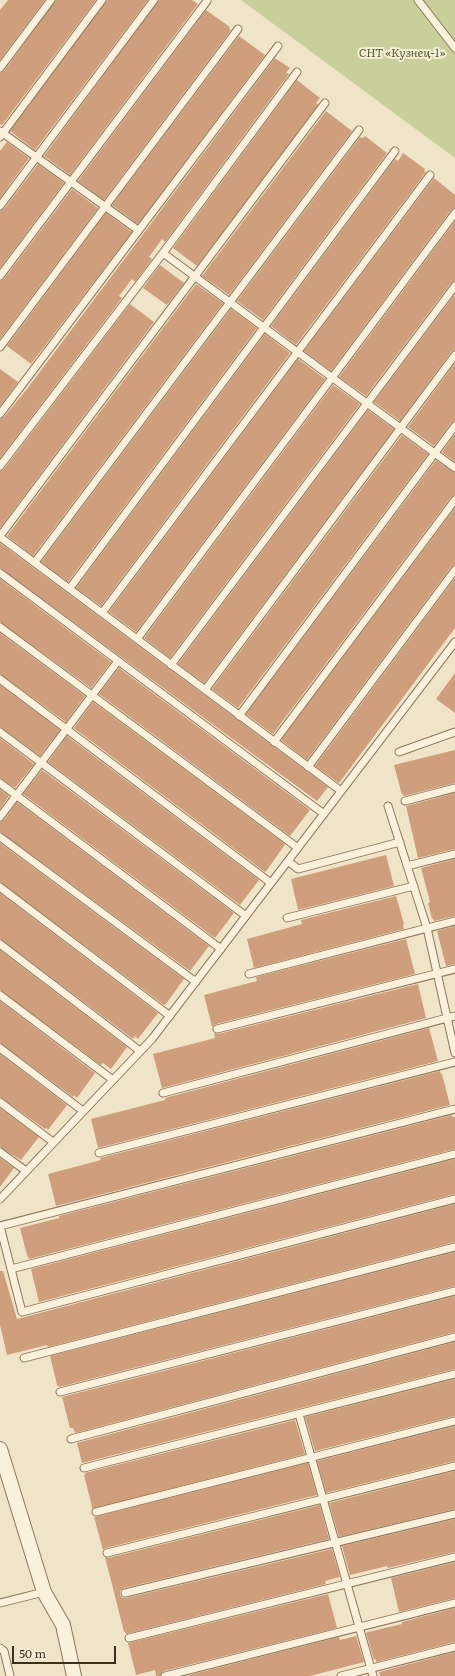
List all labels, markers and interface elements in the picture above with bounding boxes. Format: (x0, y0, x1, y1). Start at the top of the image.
park label: СНТ «Кузнец-1» (359, 46, 445, 60)
scale bar (14, 1638, 118, 1664)
text: 50 m (19, 1644, 46, 1662)

